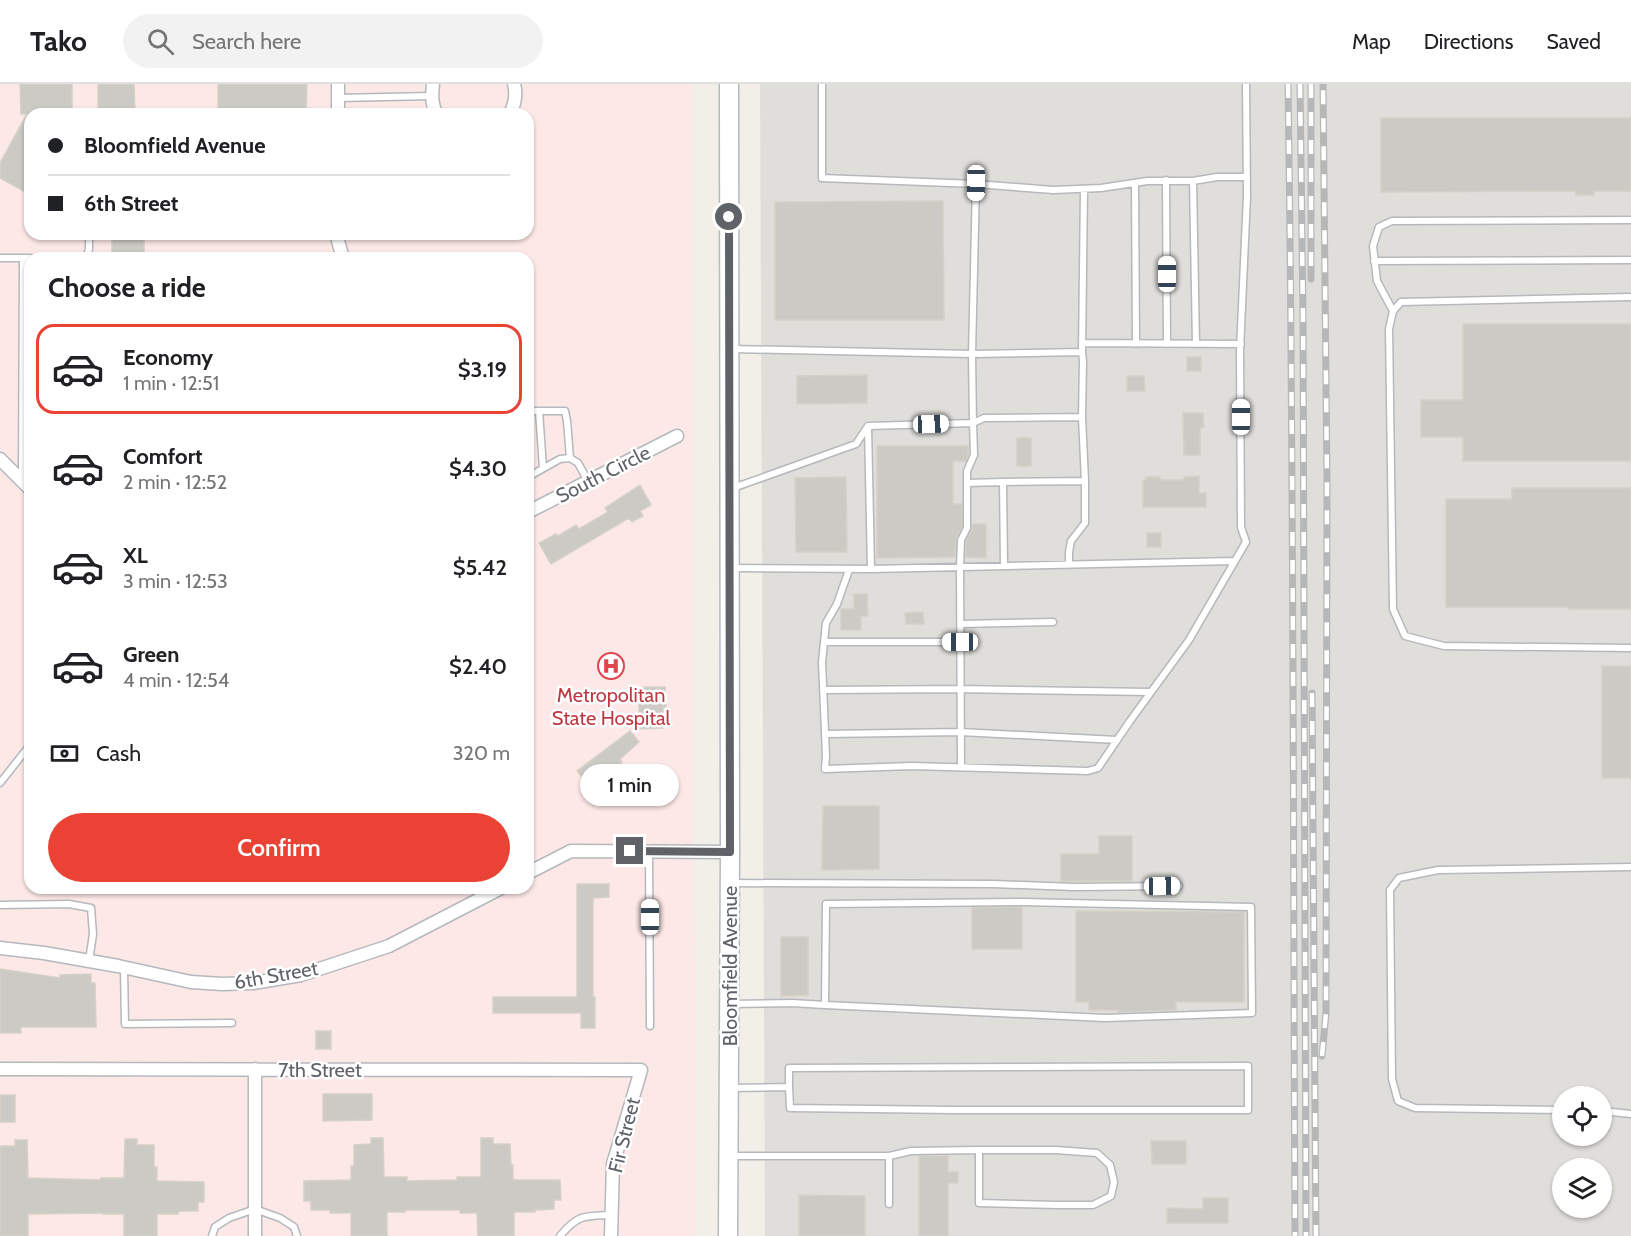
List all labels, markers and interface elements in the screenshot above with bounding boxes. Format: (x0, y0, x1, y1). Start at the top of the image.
search box (123, 14, 543, 68)
text: Tako (30, 24, 87, 58)
icon: search (144, 25, 177, 58)
text: Search here (192, 28, 301, 55)
text: Map (1352, 29, 1391, 54)
text: Directions (1424, 29, 1513, 54)
text: Saved (1546, 29, 1601, 54)
text: Bloomfield Avenue (84, 132, 266, 159)
car (967, 165, 985, 201)
text: 6th Street (84, 190, 178, 217)
route start (715, 203, 742, 230)
car (1158, 256, 1176, 292)
text: Choose a ride (48, 271, 206, 304)
icon: car (51, 342, 105, 396)
text: Economy (123, 344, 213, 371)
text: $3.19 (458, 356, 507, 383)
text: 1 min · 12:51 (123, 371, 219, 395)
car (1232, 399, 1250, 435)
car (913, 414, 949, 434)
street label: South Circle (552, 440, 654, 508)
icon: car (51, 441, 105, 495)
text: Comfort (123, 443, 202, 470)
text: $4.30 (449, 455, 507, 482)
text: 2 min · 12:52 (123, 470, 227, 494)
icon: car (51, 540, 105, 594)
text: XL (123, 542, 148, 569)
text: $5.42 (453, 554, 507, 581)
text: 3 min · 12:53 (123, 569, 228, 593)
car (942, 633, 978, 651)
icon: car (51, 639, 105, 693)
text: Green (123, 641, 179, 668)
hospital icon: Metropolitan State Hospital (596, 651, 626, 681)
text: $2.40 (449, 653, 507, 680)
text: 4 min · 12:54 (123, 668, 229, 692)
place label: Metropolitan State Hospital (552, 683, 671, 730)
icon: cash (48, 737, 81, 770)
text: Cash (96, 740, 141, 767)
text: 320 m (453, 741, 510, 765)
callout: 1 min (580, 764, 680, 806)
text: 1 min (607, 773, 652, 797)
button: Confirm (48, 813, 510, 882)
route end (616, 837, 643, 864)
car (1144, 877, 1180, 895)
street label: Bloomfield Avenue (718, 886, 742, 1046)
car (641, 899, 659, 935)
street label: 6th Street (232, 956, 320, 994)
street label: 7th Street (278, 1058, 362, 1082)
map controls (1552, 1086, 1612, 1218)
button: locate (1552, 1086, 1612, 1146)
street label: Fir Street (603, 1095, 645, 1175)
button: layers (1552, 1158, 1612, 1218)

